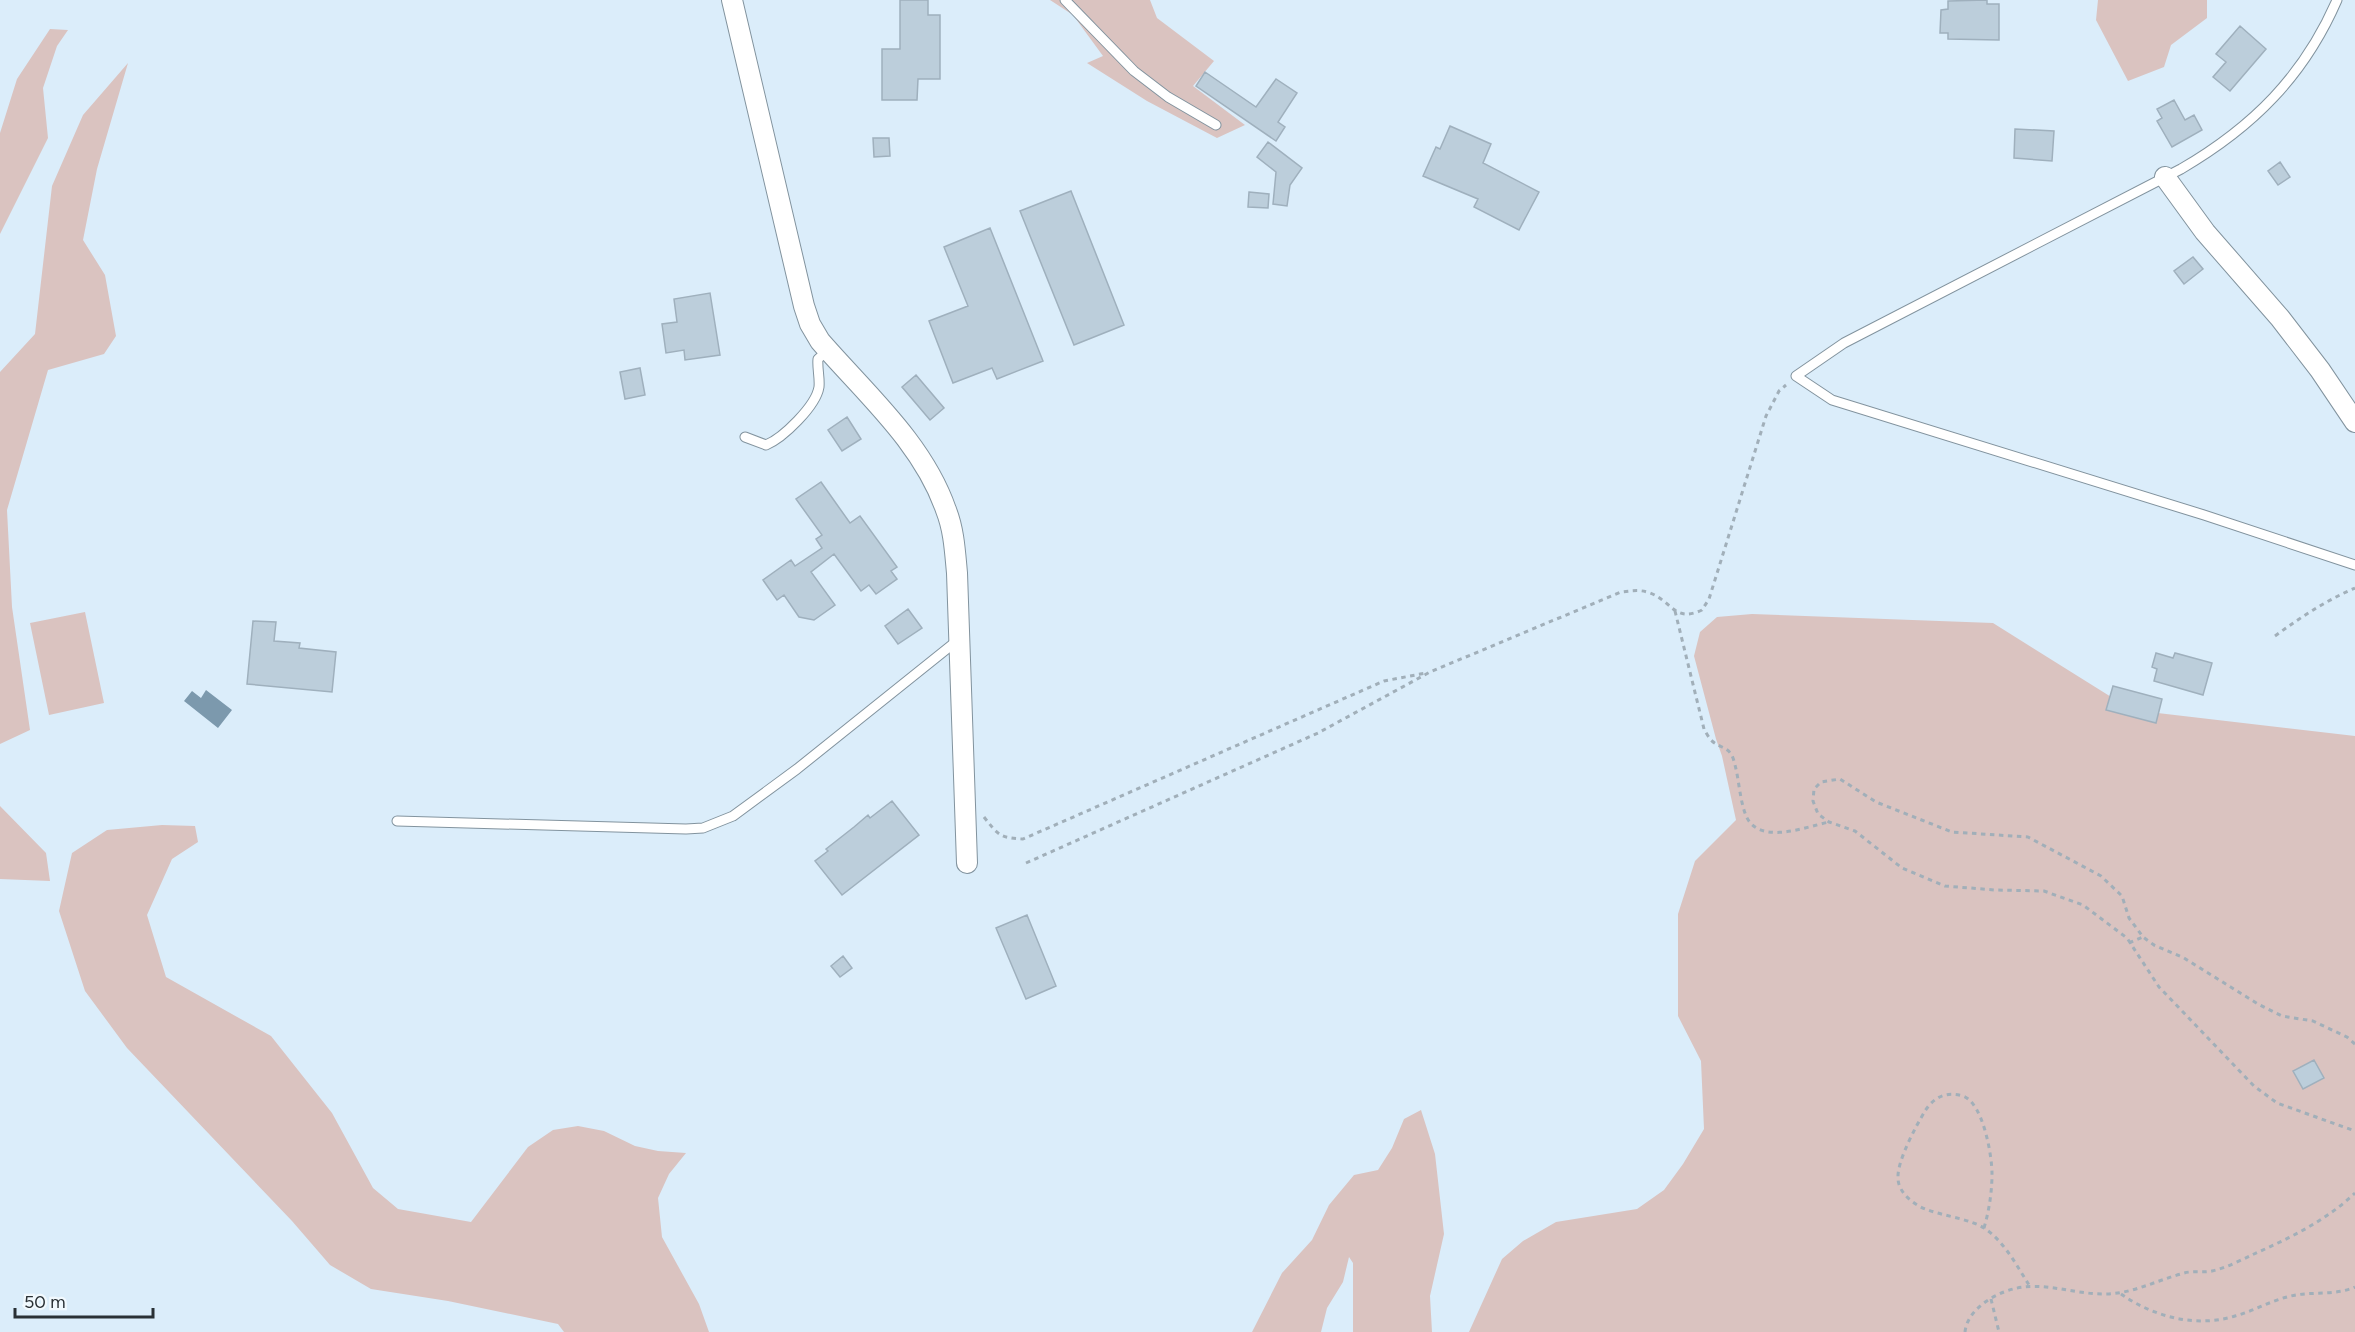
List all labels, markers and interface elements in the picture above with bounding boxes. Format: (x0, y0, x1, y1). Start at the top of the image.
scale bar (15, 1281, 153, 1319)
text: 50 m (24, 1291, 66, 1313)

